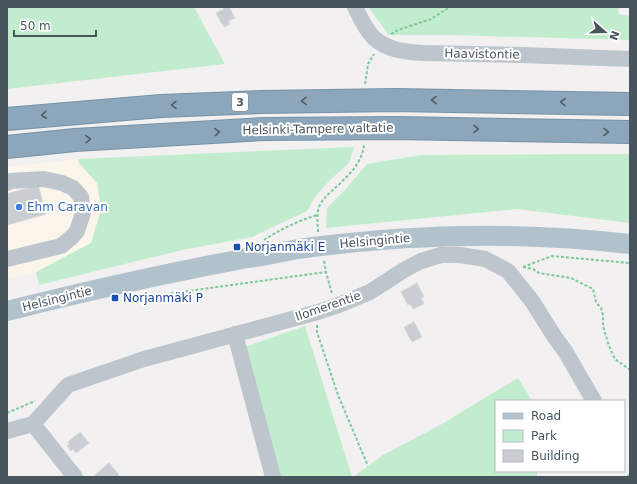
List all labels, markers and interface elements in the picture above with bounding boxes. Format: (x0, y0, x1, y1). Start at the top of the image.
scale bar (14, 12, 96, 38)
north arrow (585, 12, 625, 52)
text: 50 m (20, 19, 51, 33)
text: N (606, 29, 622, 42)
street label: Haavistontie (444, 46, 520, 62)
road number: 3 (232, 93, 248, 111)
one-way arrow (431, 96, 437, 104)
one-way arrow (301, 97, 307, 105)
one-way arrow (560, 98, 566, 107)
one-way arrow (171, 101, 177, 109)
one-way arrow (41, 111, 47, 120)
street label: Helsinki-Tampere valtatie (242, 121, 394, 137)
one-way arrow (473, 125, 479, 134)
one-way arrow (214, 127, 220, 136)
one-way arrow (603, 128, 609, 136)
one-way arrow (85, 135, 91, 144)
place label: Ehm Caravan (27, 200, 108, 214)
marker: Ehm Caravan (14, 202, 24, 212)
street label: Helsingintie (339, 231, 411, 251)
place label: Norjanmäki E (245, 240, 325, 254)
marker: Norjanmäki E (232, 242, 242, 252)
street label: Helsingintie (21, 284, 93, 314)
street label: Ilomerentie (293, 288, 363, 324)
place label: Norjanmäki P (123, 291, 203, 305)
marker: Norjanmäki P (110, 293, 120, 303)
legend (495, 400, 625, 472)
text: Road (531, 409, 561, 423)
text: Park (531, 429, 557, 443)
text: Building (531, 449, 580, 463)

